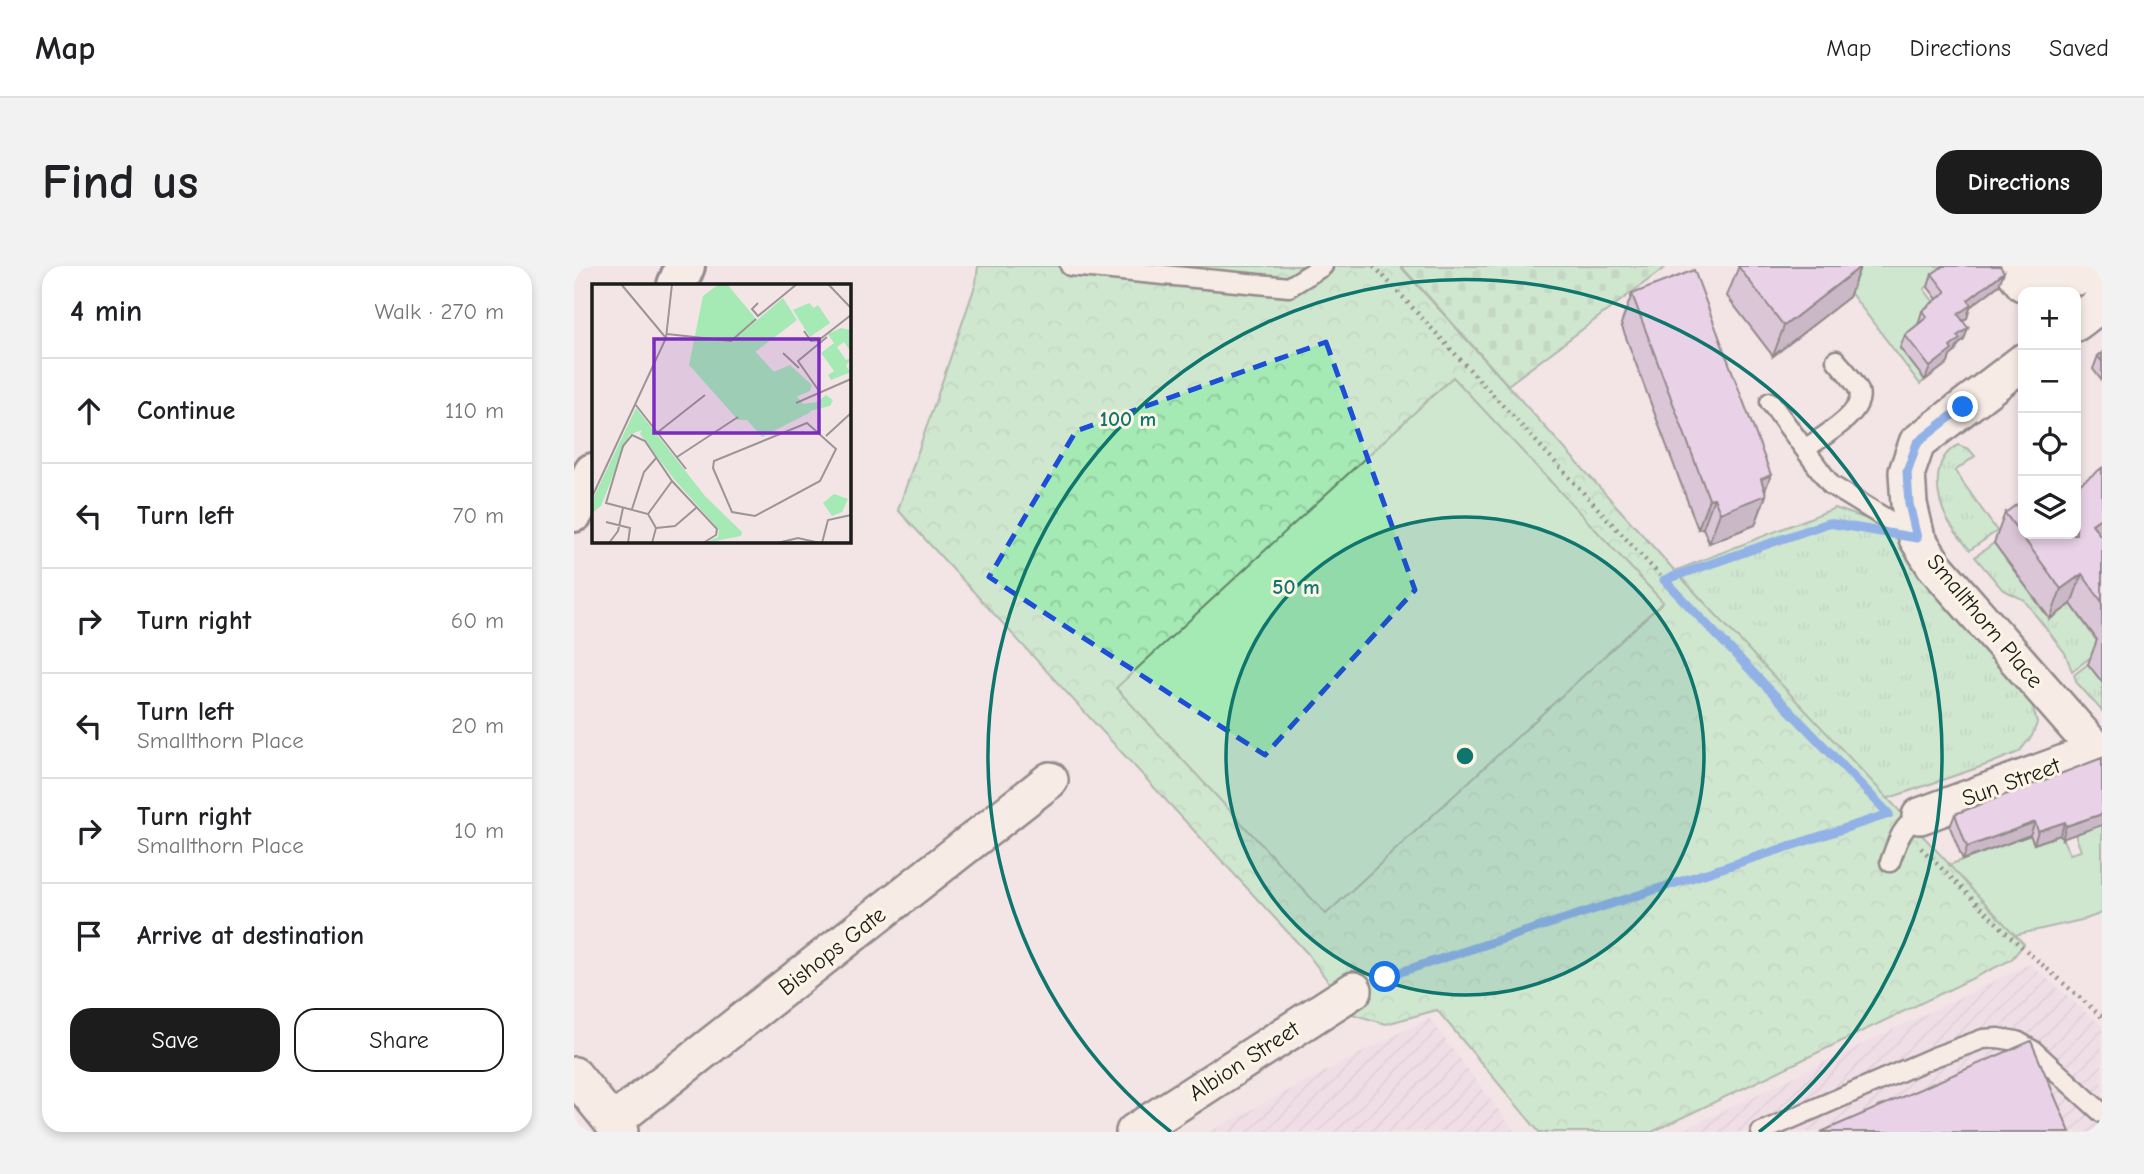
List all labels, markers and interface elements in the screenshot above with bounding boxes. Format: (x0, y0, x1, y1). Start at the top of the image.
text: Map (35, 29, 96, 67)
text: Map (1826, 34, 1872, 62)
text: Directions (1910, 34, 2011, 62)
text: Saved (2049, 34, 2109, 62)
button: Directions (1936, 150, 2102, 214)
text: Find us (42, 154, 198, 210)
inset map (592, 284, 850, 542)
map controls (2018, 287, 2081, 539)
button: + (2018, 287, 2081, 350)
text: 4 min (70, 294, 142, 329)
text: Walk · 270 m (375, 298, 504, 325)
button: − (2018, 350, 2081, 413)
route end (1947, 391, 1978, 422)
icon: ahead (70, 392, 108, 430)
text: Continue (137, 396, 235, 426)
text: 110 m (445, 397, 504, 424)
text: 100 m (1100, 407, 1156, 431)
button: locate (2018, 413, 2081, 476)
button: layers (2018, 476, 2081, 539)
icon: left (70, 497, 108, 535)
text: Turn left (137, 501, 234, 531)
text: 70 m (452, 502, 504, 529)
street label: Smallthorn Place (1921, 548, 2049, 694)
text: 50 m (1272, 575, 1320, 599)
icon: right (70, 602, 108, 640)
text: Turn right (137, 606, 251, 636)
text: 60 m (451, 607, 504, 634)
text: Turn left (137, 697, 234, 727)
icon: left (70, 707, 108, 745)
text: 20 m (451, 712, 504, 739)
text: Smallthorn Place (137, 727, 304, 754)
centre of rings (1453, 744, 1477, 768)
street label: Sun Street (1958, 751, 2065, 812)
text: Turn right (137, 802, 251, 832)
icon: right (70, 812, 108, 850)
text: 10 m (454, 817, 504, 844)
text: Smallthorn Place (137, 832, 304, 859)
street label: Bishops Gate (773, 901, 891, 1001)
icon: arrive (70, 917, 108, 955)
text: Arrive at destination (137, 921, 364, 951)
route start (1369, 961, 1400, 992)
button: Save (70, 1008, 280, 1072)
button: Share (294, 1008, 504, 1072)
street label: Albion Street (1184, 1015, 1305, 1107)

